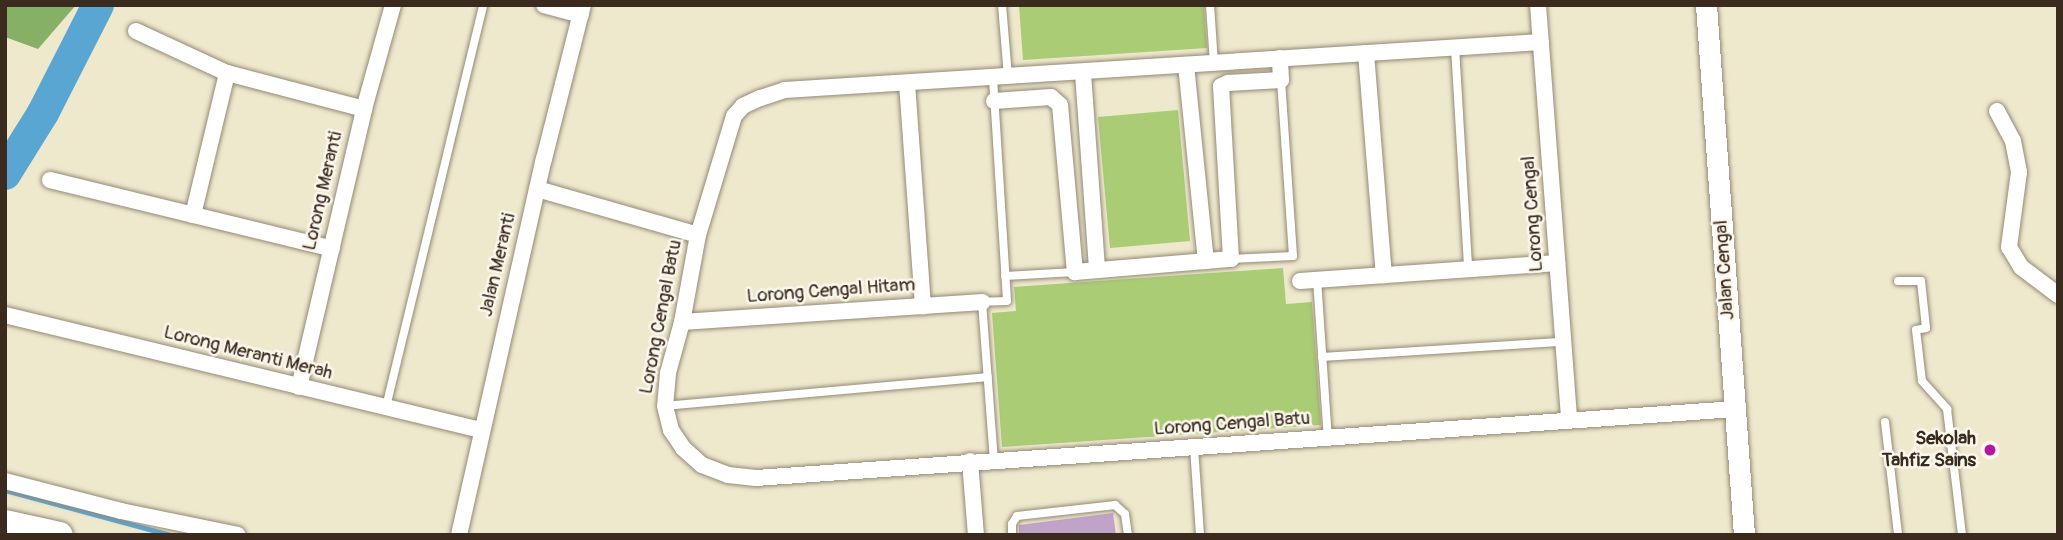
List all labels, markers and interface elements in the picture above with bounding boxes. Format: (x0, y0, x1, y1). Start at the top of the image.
street label: Lorong Meranti (298, 129, 348, 253)
street label: Lorong Cengal (1518, 155, 1548, 273)
street label: Jalan Meranti (475, 211, 521, 319)
street label: Jalan Cengal (1710, 219, 1740, 321)
street label: Lorong Cengal Batu (635, 238, 687, 396)
street label: Lorong Cengal Hitam (746, 274, 916, 308)
street label: Lorong Meranti Merah (161, 321, 335, 385)
street label: Lorong Cengal Batu (1153, 407, 1311, 441)
place label: Sekolah Tahfiz Sains (1882, 428, 1976, 472)
marker: Sekolah Tahfiz Sains (1982, 442, 1998, 458)

